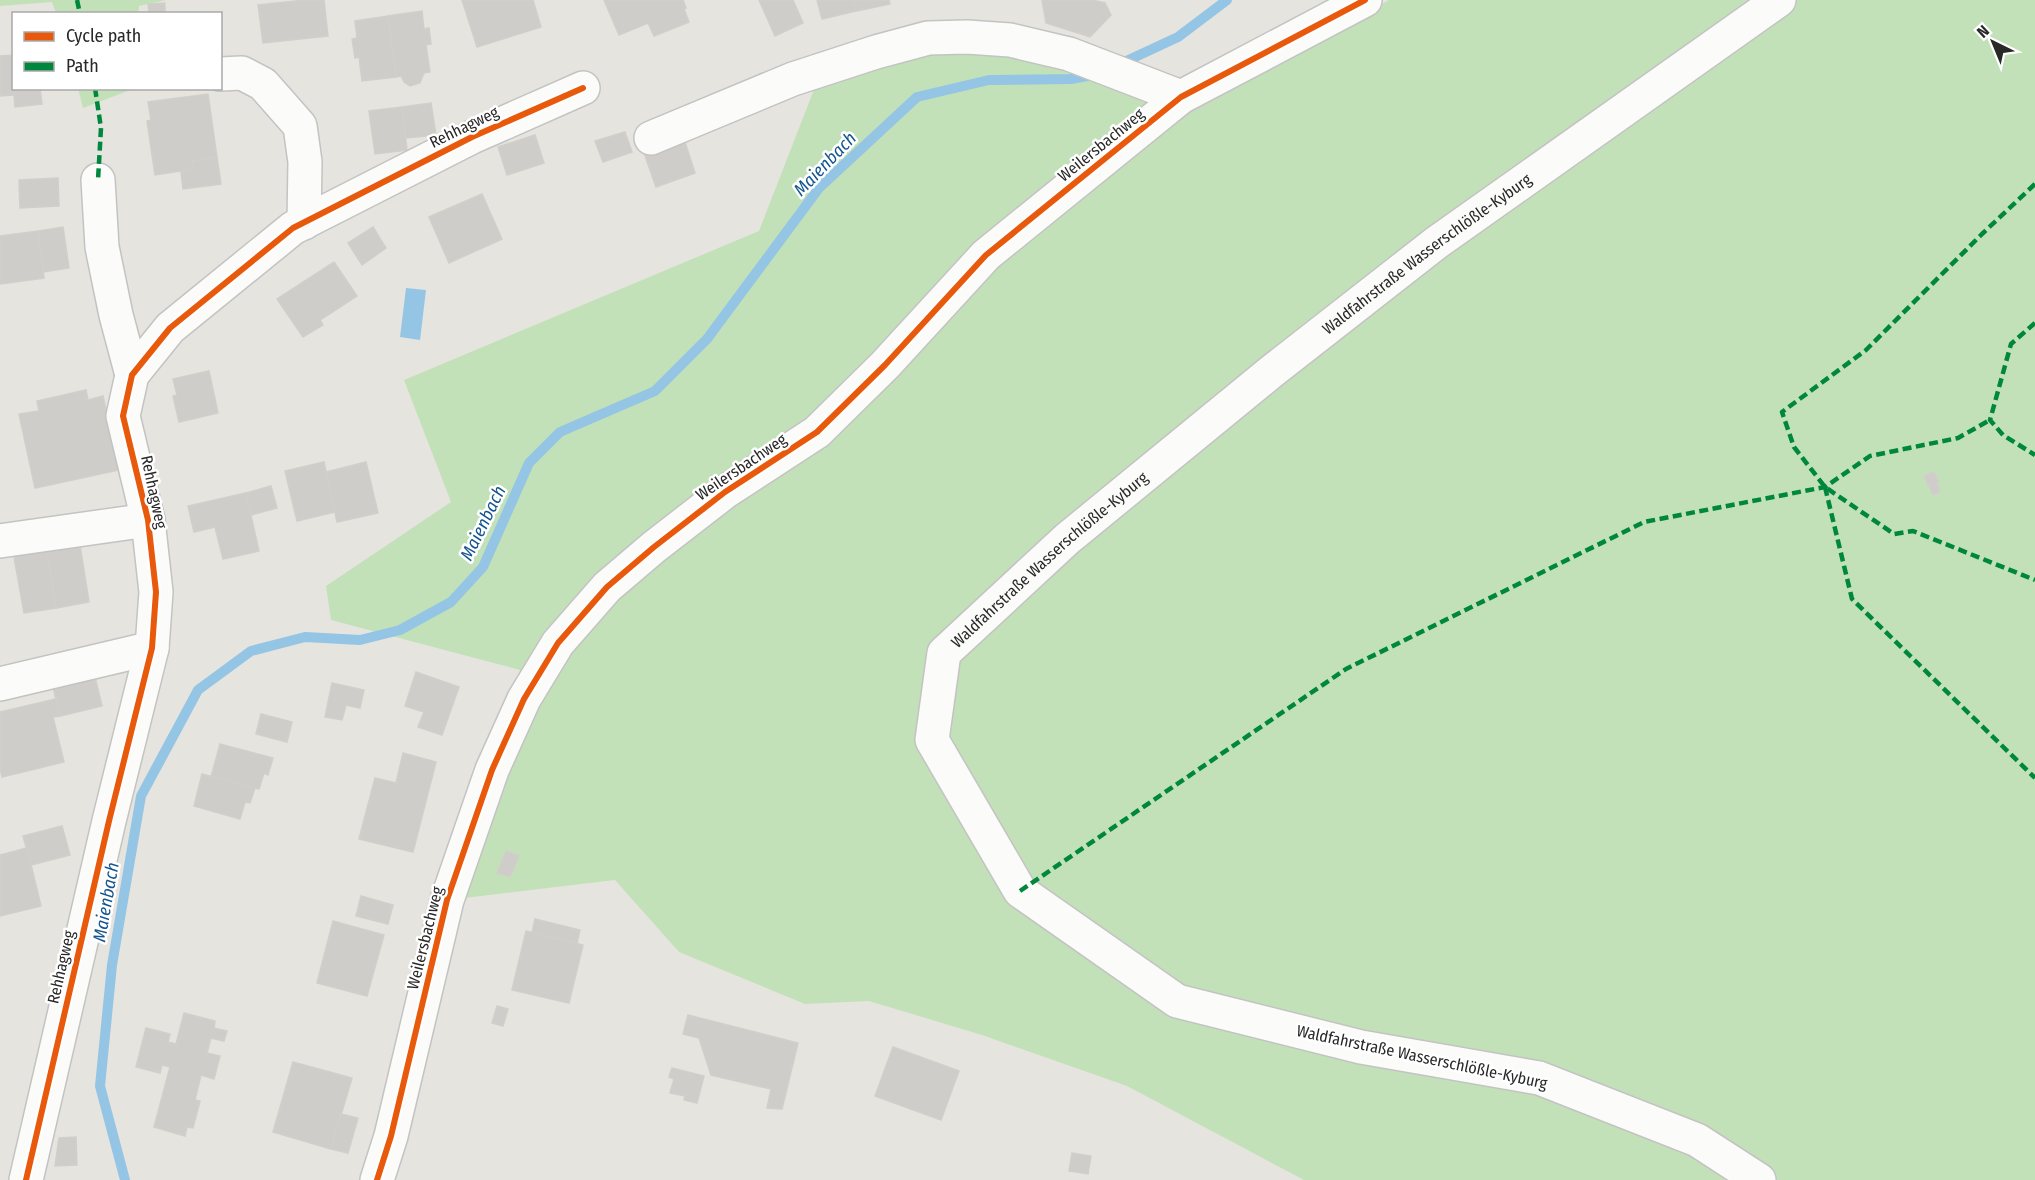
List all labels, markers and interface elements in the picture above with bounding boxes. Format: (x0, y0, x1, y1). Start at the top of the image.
legend (12, 12, 222, 90)
north arrow (1963, 12, 2023, 72)
text: N (1973, 21, 1993, 42)
text: Cycle path (66, 25, 141, 47)
text: Path (66, 55, 99, 77)
street label: Rehhagweg (426, 102, 502, 152)
street label: Weilersbachweg (1054, 104, 1148, 186)
water label: Maienbach (789, 127, 861, 201)
street label: Waldfahrstraße Wasserschlößle-Kyburg (1318, 169, 1535, 338)
street label: Weilersbachweg (692, 429, 790, 504)
street label: Rehhagweg (137, 454, 171, 531)
street label: Waldfahrstraße Wasserschlößle-Kyburg (947, 467, 1152, 651)
water label: Maienbach (455, 482, 511, 564)
water label: Maienbach (88, 860, 124, 944)
street label: Weilersbachweg (403, 884, 447, 991)
street label: Rehhagweg (43, 928, 79, 1005)
street label: Waldfahrstraße Wasserschlößle-Kyburg (1295, 1021, 1550, 1093)

